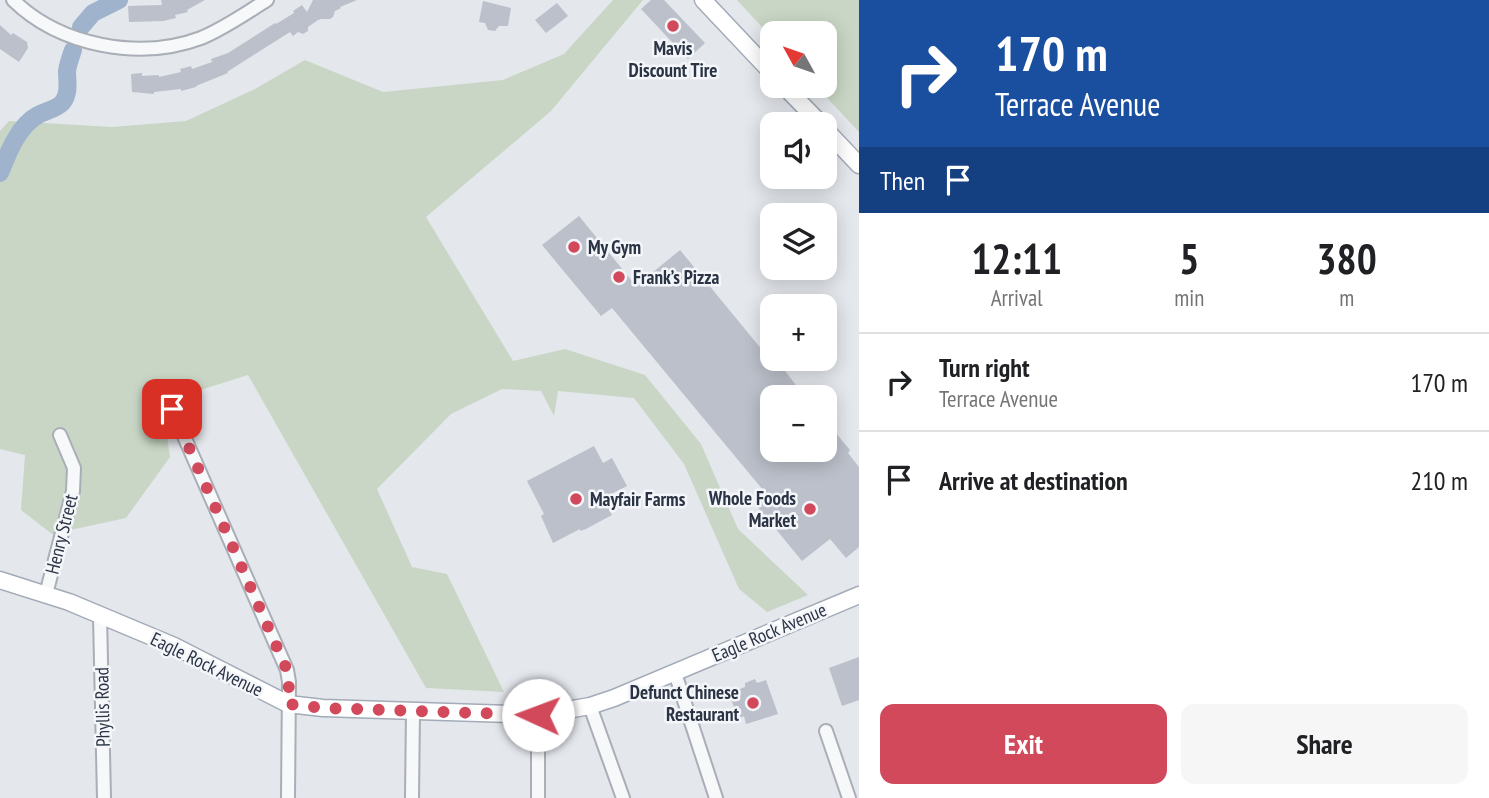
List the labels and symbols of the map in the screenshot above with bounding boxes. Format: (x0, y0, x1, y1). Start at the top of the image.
marker: Mavis Discount Tire (665, 18, 681, 34)
north arrow (760, 21, 836, 98)
place label: Mavis Discount Tire (629, 36, 717, 82)
place label: My Gym (588, 235, 641, 259)
marker: My Gym (566, 239, 582, 255)
place label: Frank’s Pizza (633, 265, 719, 289)
marker: Frank’s Pizza (611, 269, 627, 285)
pin (142, 379, 202, 439)
place label: Whole Foods Market (708, 486, 796, 532)
place label: Mayfair Farms (590, 487, 686, 511)
street label: Henry Street (39, 491, 83, 576)
marker: Mayfair Farms (568, 491, 584, 507)
marker: Whole Foods Market (802, 501, 818, 517)
street label: Eagle Rock Avenue (708, 597, 830, 667)
street label: Eagle Rock Avenue (147, 626, 267, 702)
street label: Phyllis Road (89, 667, 115, 747)
position arrow (501, 678, 575, 752)
place label: Defunct Chinese Restaurant (630, 680, 739, 726)
marker: Defunct Chinese Restaurant (745, 695, 761, 711)

